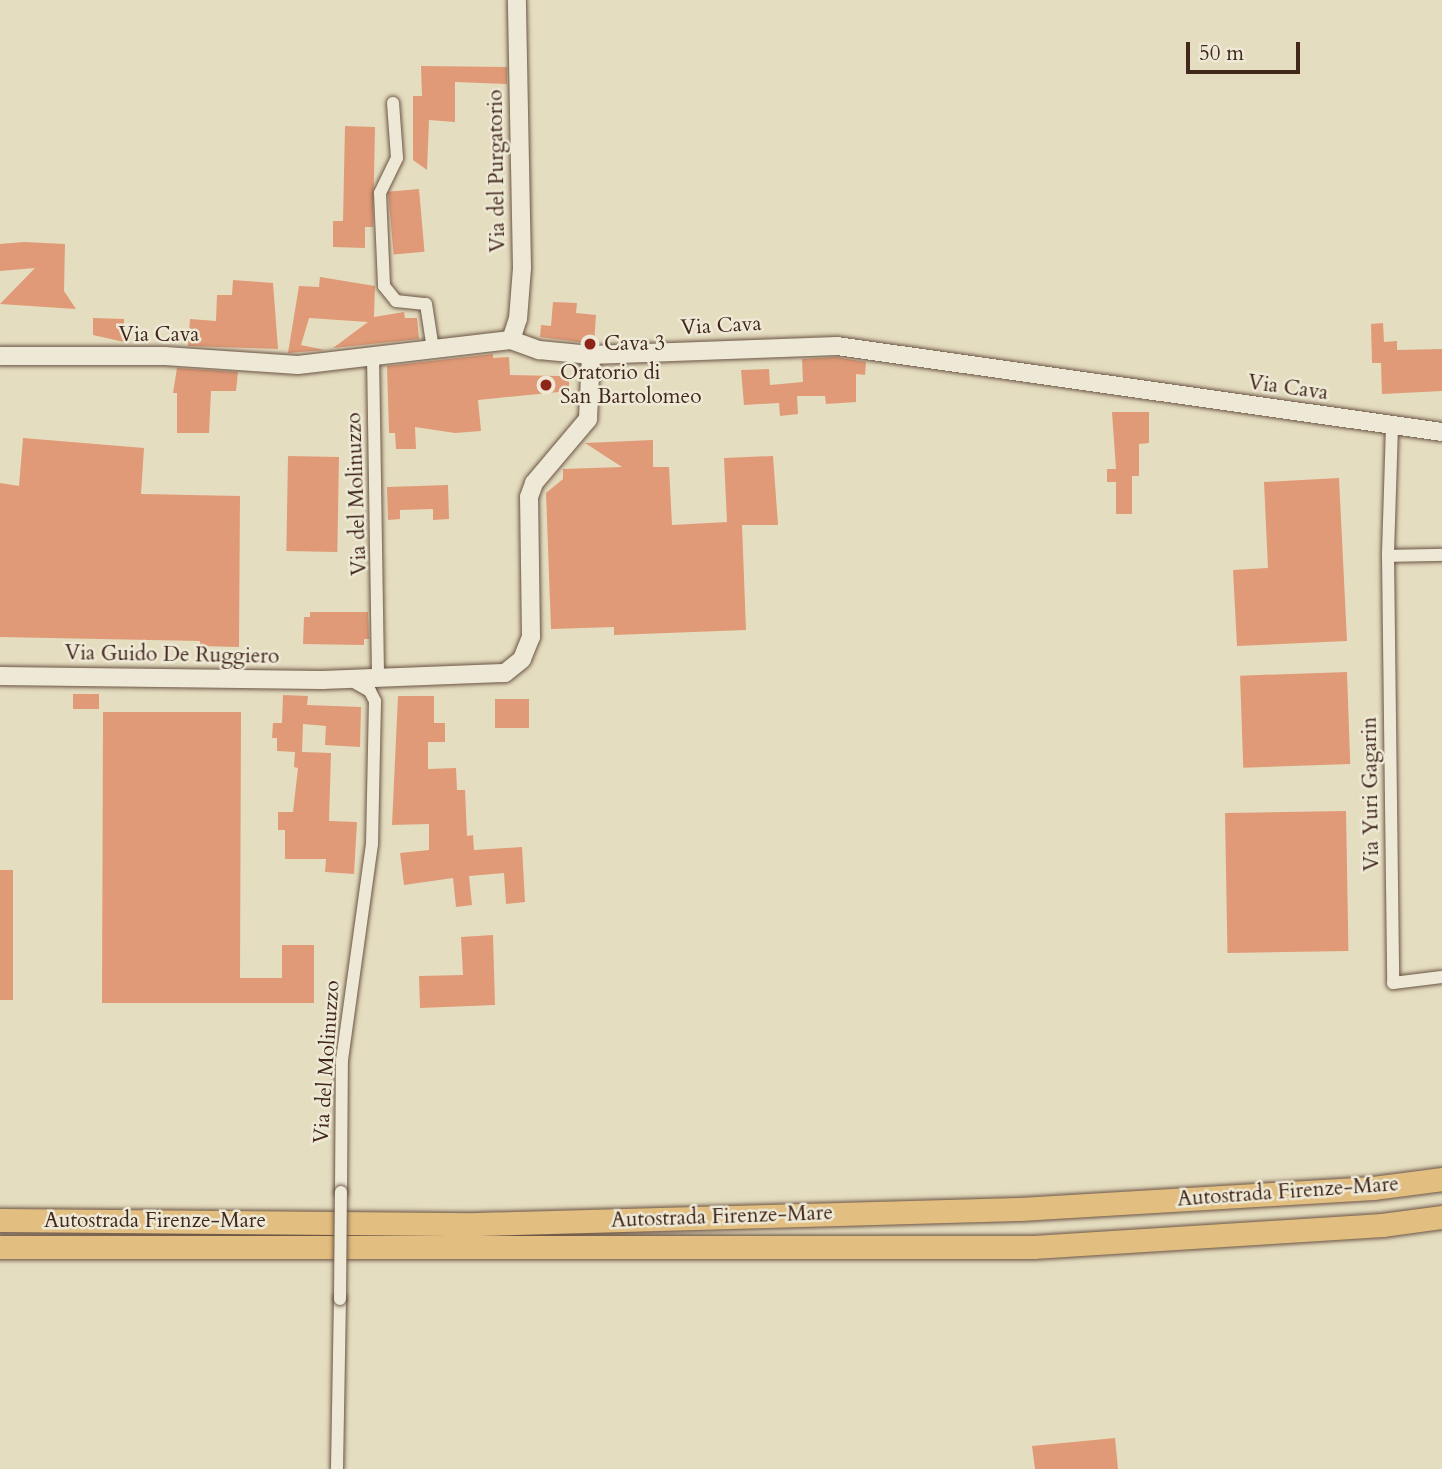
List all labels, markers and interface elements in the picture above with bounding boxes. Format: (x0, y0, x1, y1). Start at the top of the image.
scale bar (1190, 28, 1304, 72)
text: 50 m (1199, 39, 1244, 68)
street label: Via del Purgatorio (483, 89, 511, 253)
street label: Via Cava (680, 311, 762, 341)
street label: Via Cava (119, 322, 199, 348)
place label: Cava 3 (604, 331, 665, 357)
marker: Cava 3 (582, 336, 598, 352)
place label: Oratorio di San Bartolomeo (560, 360, 702, 410)
street label: Via Cava (1246, 370, 1330, 406)
marker: Oratorio di San Bartolomeo (538, 377, 554, 393)
street label: Via del Molinuzzo (342, 412, 372, 576)
street label: Via Guido De Ruggiero (65, 641, 279, 669)
street label: Via Yuri Gagarin (1357, 717, 1385, 871)
street label: Via del Molinuzzo (309, 979, 345, 1145)
street label: Autostrada Firenze-Mare (1176, 1172, 1400, 1212)
street label: Autostrada Firenze-Mare (611, 1201, 833, 1233)
street label: Autostrada Firenze-Mare (44, 1208, 266, 1234)

